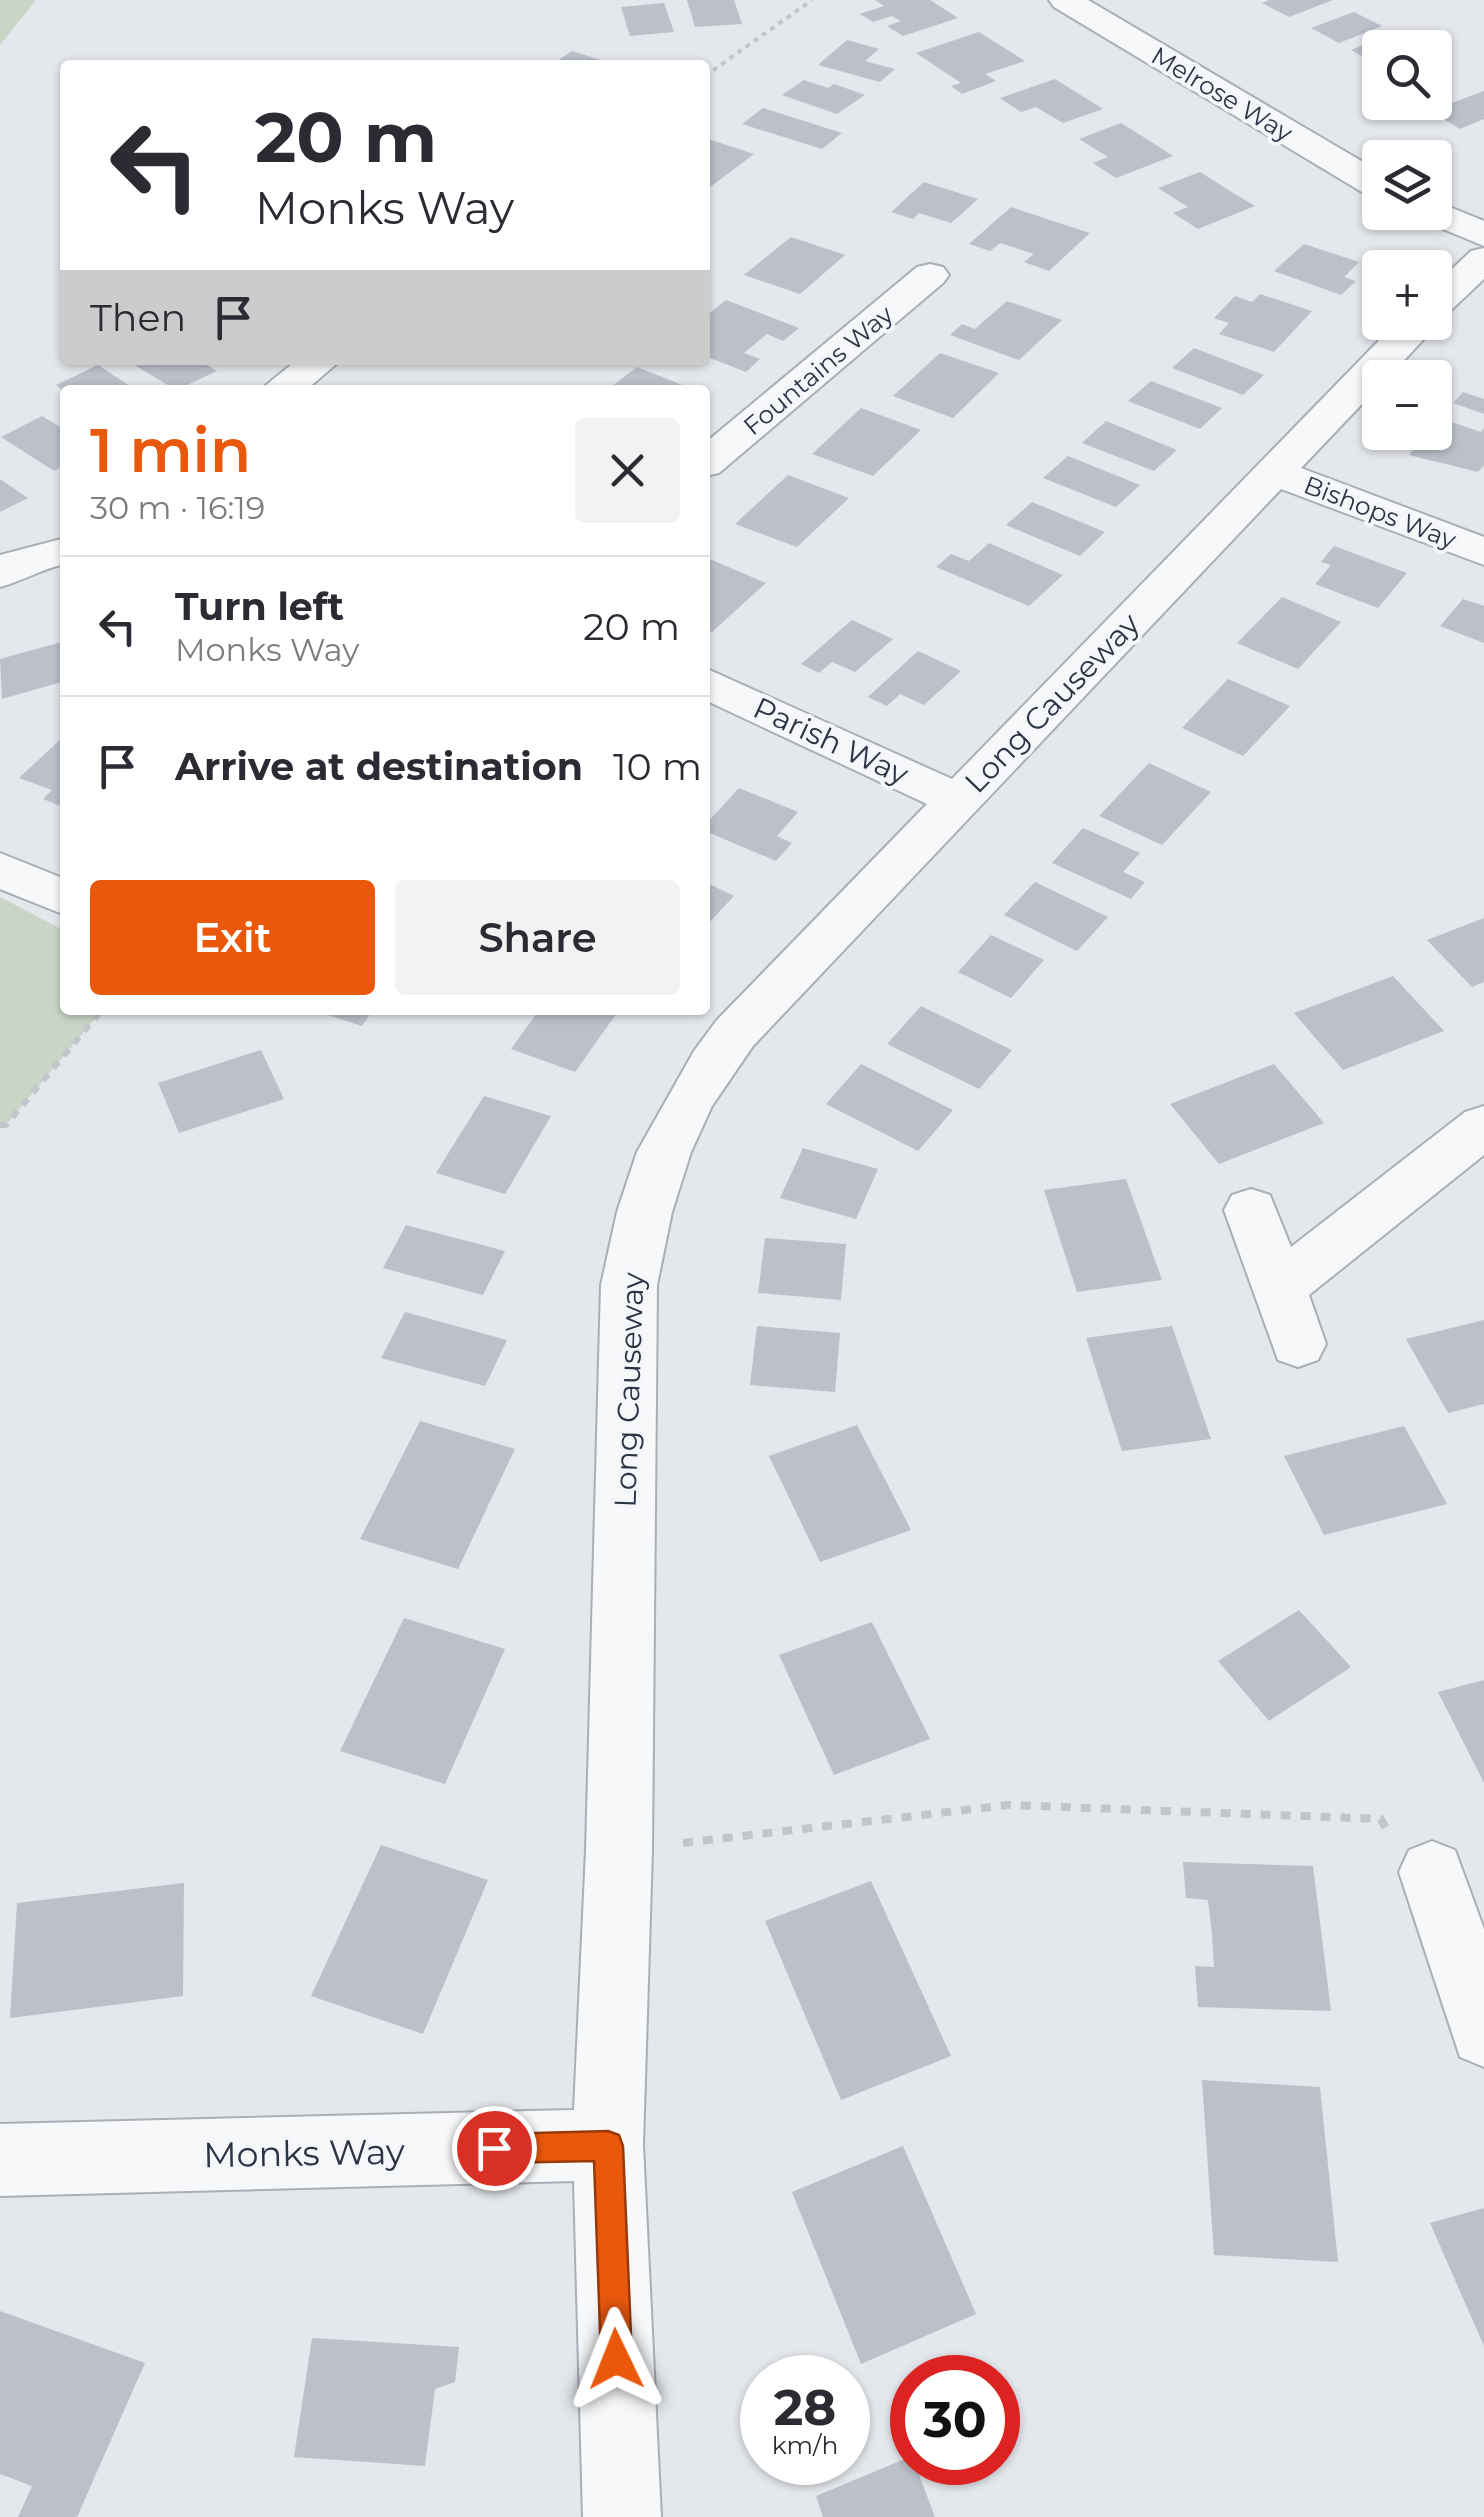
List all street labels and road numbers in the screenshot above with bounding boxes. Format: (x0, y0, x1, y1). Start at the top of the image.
street label: Melrose Way (1146, 40, 1298, 148)
street label: Fountains Way (737, 299, 899, 441)
street label: Bishops Way (1300, 469, 1461, 555)
street label: Long Causeway (957, 605, 1148, 801)
street label: Parish Way (748, 689, 915, 793)
street label: Long Causeway (606, 1271, 652, 1508)
street label: Monks Way (203, 2130, 405, 2176)

